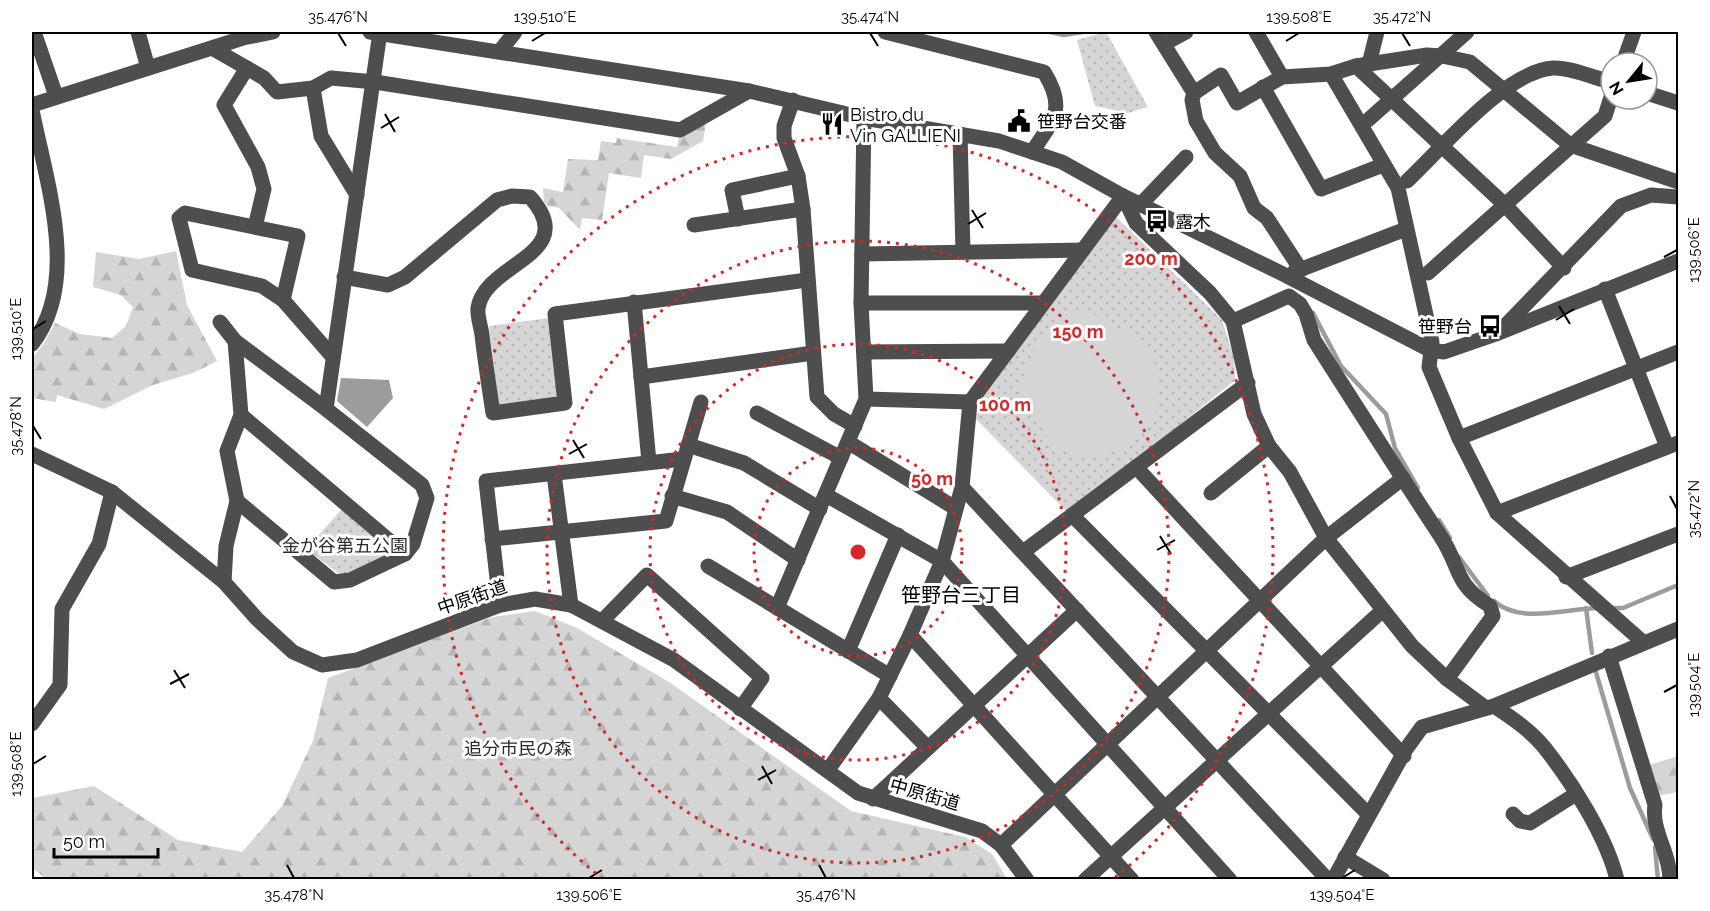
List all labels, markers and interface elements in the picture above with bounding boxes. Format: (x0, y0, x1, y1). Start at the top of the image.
text: 35.476°N (308, 8, 368, 26)
text: 139.510°E (514, 8, 576, 26)
text: 35.474°N (841, 8, 899, 26)
text: 139.508°E (1266, 8, 1332, 26)
text: 35.472°N (1373, 8, 1431, 26)
north arrow (1599, 51, 1659, 111)
text: N (1605, 78, 1628, 98)
place label: Bistro du Vin GALLIENI (850, 104, 961, 146)
public building icon: 笹野台交番 (1006, 108, 1032, 134)
restaurant icon: Bistro du Vin GALLIENI (819, 111, 845, 137)
place label: 笹野台交番 (1037, 111, 1127, 132)
bus stop icon: 露木 (1144, 208, 1170, 234)
place label: 露木 (1175, 211, 1211, 232)
text: 139.506°E (1685, 217, 1703, 283)
text: 200 m (1124, 248, 1178, 269)
text: 139.510°E (7, 298, 25, 360)
bus stop icon: 笹野台 (1477, 313, 1503, 339)
place label: 笹野台 (1418, 316, 1472, 337)
text: 150 m (1053, 321, 1104, 342)
text: 100 m (979, 394, 1031, 415)
text: 35.478°N (7, 396, 25, 456)
text: 50 m (911, 468, 953, 489)
text: 35.472°N (1685, 480, 1703, 538)
park label: 金が谷第五公園 (282, 535, 408, 556)
centre of rings (848, 542, 868, 562)
street label: 中原街道 (435, 575, 509, 619)
district label: 笹野台三丁目 (901, 583, 1021, 607)
text: 139.504°E (1685, 653, 1703, 717)
text: 139.508°E (7, 731, 25, 797)
park label: 追分市民の森 (464, 738, 572, 759)
street label: 中原街道 (888, 774, 962, 814)
scale bar (54, 821, 158, 859)
text: 50 m (63, 831, 105, 852)
text: 35.478°N (264, 886, 324, 904)
text: 139.506°E (556, 886, 622, 904)
text: 35.476°N (796, 886, 856, 904)
text: 139.504°E (1310, 886, 1374, 904)

